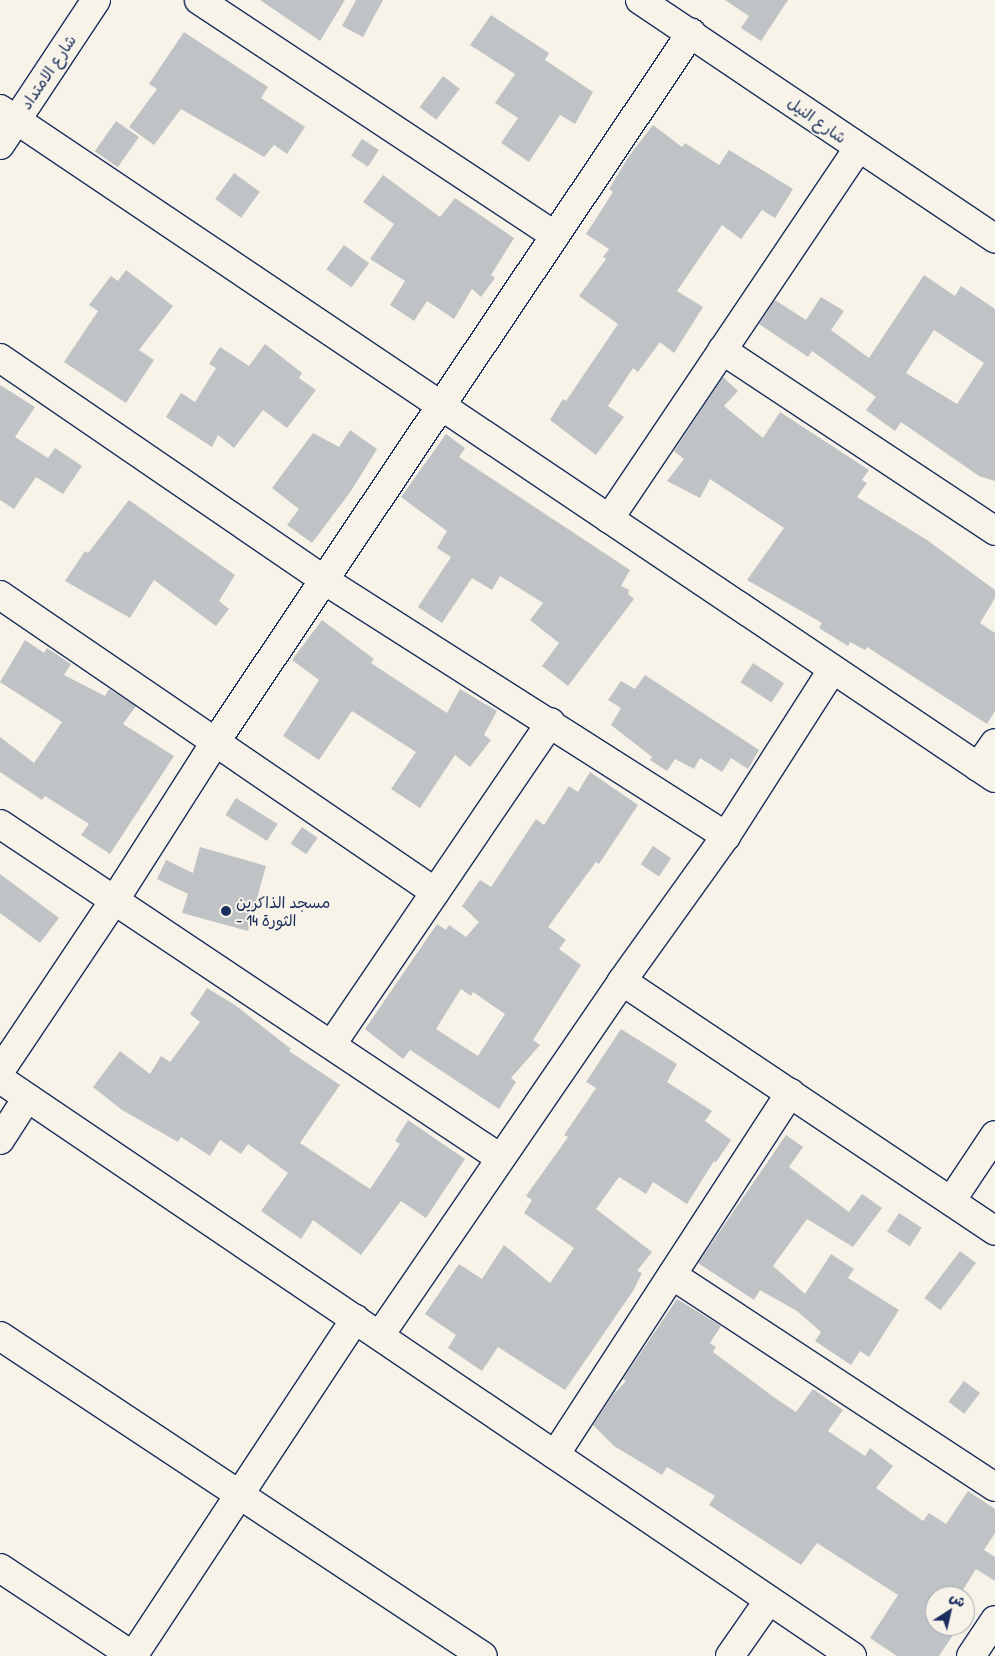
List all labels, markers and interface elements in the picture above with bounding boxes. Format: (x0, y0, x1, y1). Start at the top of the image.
street label: شارع الامتداد (16, 31, 80, 113)
street label: شارع النيل (784, 93, 850, 147)
place label: مسجد الذاكرين - الثورة 14 (236, 892, 330, 930)
marker: مسجد الذاكرين - الثورة 14 (220, 905, 232, 917)
north arrow (925, 1586, 975, 1636)
text: ش (947, 1587, 970, 1611)

